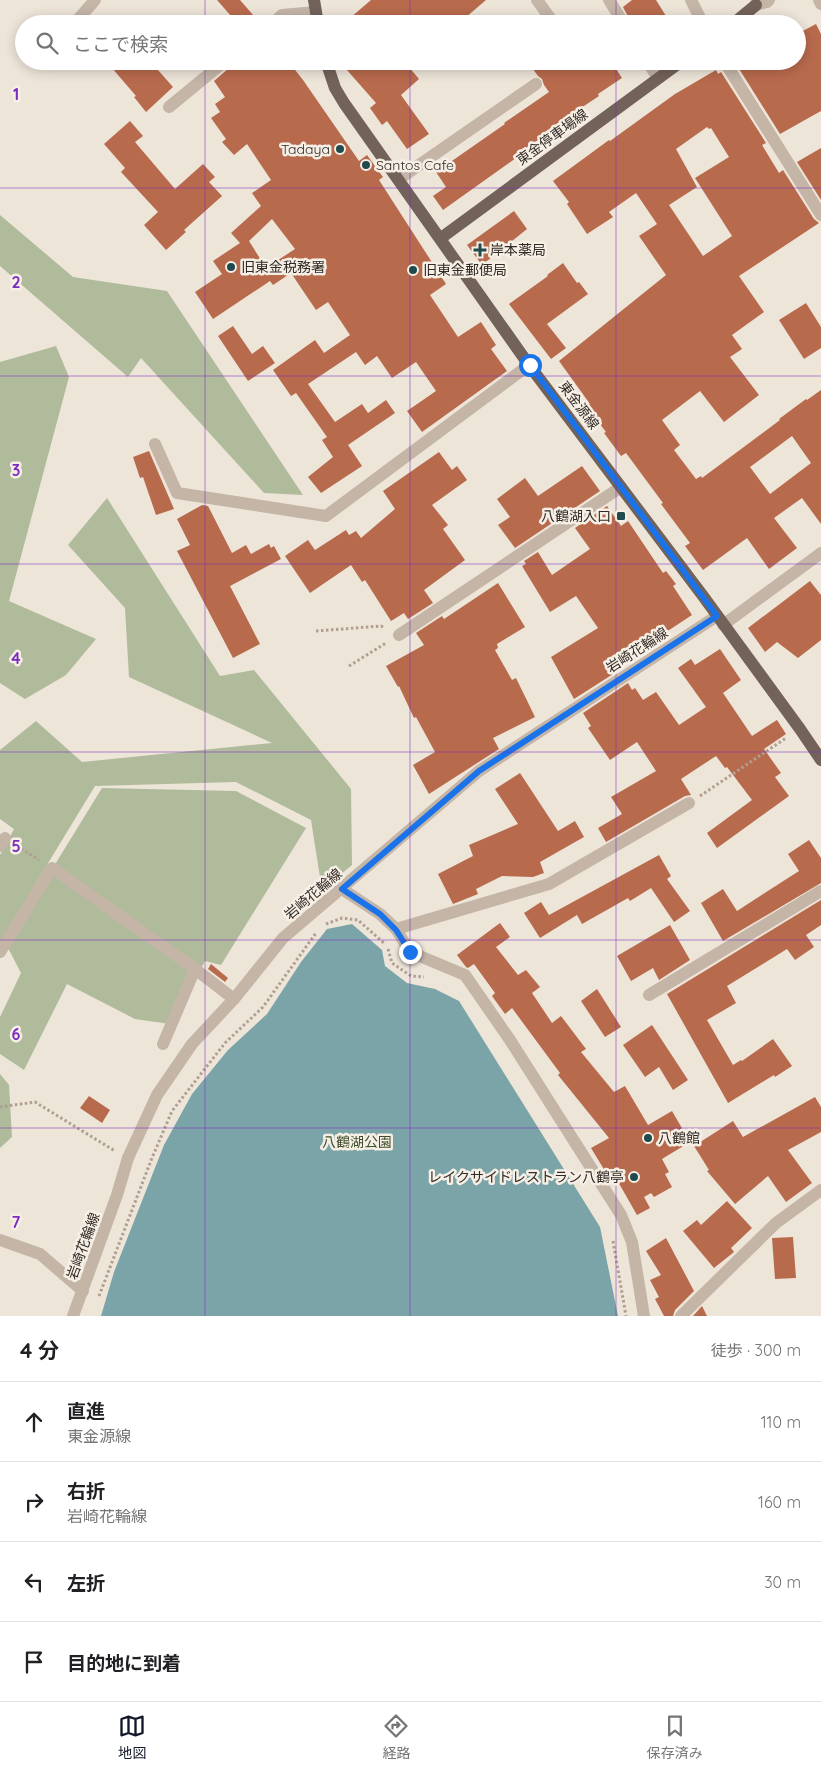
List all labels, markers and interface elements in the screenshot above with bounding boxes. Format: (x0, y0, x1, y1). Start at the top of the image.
search box (15, 15, 806, 70)
icon: search (33, 29, 61, 57)
text: ここで検索 (73, 32, 168, 56)
text: 1 (13, 84, 19, 104)
street label: 東金停車場線 (513, 105, 591, 169)
place label: Tadaya (281, 140, 330, 158)
marker: Tadaya (334, 143, 346, 155)
place label: Santos Cafe (376, 156, 454, 174)
marker: Santos Cafe (360, 159, 372, 171)
place label: 岸本薬局 (490, 241, 546, 259)
marker: 岸本薬局 (474, 244, 486, 256)
place label: 旧東金税務署 (241, 258, 325, 276)
marker: 旧東金税務署 (225, 261, 237, 273)
place label: 旧東金郵便局 (423, 261, 507, 279)
marker: 旧東金郵便局 (407, 264, 419, 276)
text: 2 (11, 272, 21, 292)
route start (519, 354, 542, 377)
street label: 東金源線 (555, 377, 603, 433)
text: 3 (12, 460, 20, 480)
place label: 八鶴湖入口 (541, 507, 611, 525)
marker: 八鶴湖入口 (615, 510, 627, 522)
street label: 岩崎花輪線 (603, 623, 671, 677)
text: 4 (11, 648, 21, 668)
text: 5 (11, 836, 21, 856)
street label: 岩崎花輪線 (280, 865, 346, 923)
route end (399, 941, 422, 964)
text: 6 (12, 1024, 21, 1044)
place label: 八鶴館 (658, 1129, 700, 1147)
marker: 八鶴館 (642, 1132, 654, 1144)
park label: 八鶴湖公園 (322, 1133, 392, 1151)
place label: レイクサイドレストラン八鶴亭 (428, 1168, 624, 1186)
marker: レイクサイドレストラン八鶴亭 (628, 1171, 640, 1183)
street label: 岩崎花輪線 (63, 1210, 103, 1282)
text: 7 (12, 1212, 21, 1232)
text: 4 分 (20, 1337, 59, 1363)
text: 徒歩 · 300 m (711, 1340, 801, 1360)
text: 直進 (67, 1399, 105, 1423)
icon: ahead (20, 1408, 48, 1436)
text: 110 m (761, 1412, 801, 1432)
text: 東金源線 (67, 1426, 131, 1446)
text: 右折 (67, 1479, 105, 1503)
icon: right (20, 1488, 48, 1516)
text: 160 m (758, 1492, 801, 1512)
text: 岩崎花輪線 (67, 1506, 147, 1526)
icon: left (20, 1568, 48, 1596)
text: 左折 (67, 1571, 105, 1595)
text: 30 m (764, 1572, 801, 1592)
icon: arrive (20, 1648, 48, 1676)
text: 目的地に到着 (67, 1651, 181, 1675)
tab: 地図 (118, 1712, 146, 1762)
tab: 経路 (382, 1712, 410, 1762)
tab: 保存済み (647, 1712, 703, 1762)

